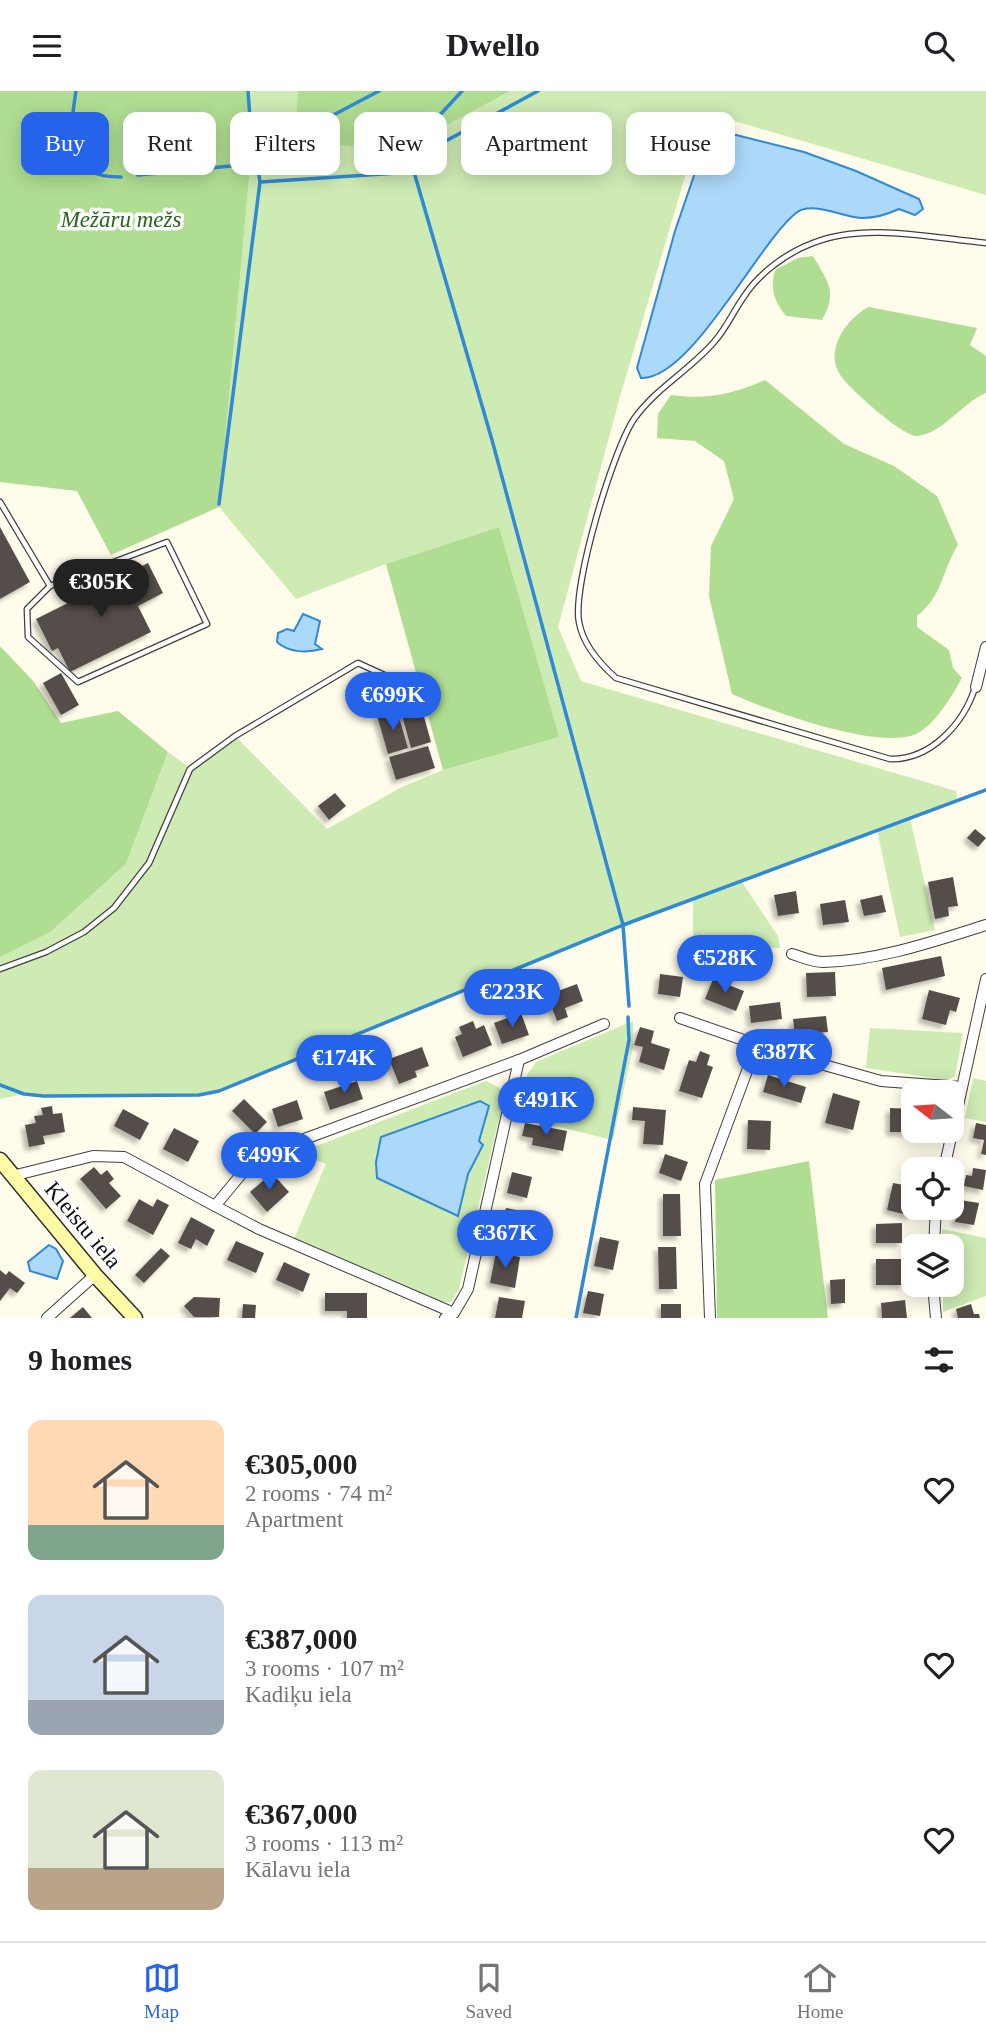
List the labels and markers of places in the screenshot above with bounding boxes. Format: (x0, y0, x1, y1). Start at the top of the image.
pin: €305K (52, 559, 150, 619)
pin: €699K (344, 673, 442, 732)
pin: €528K (676, 935, 774, 995)
pin: €223K (463, 969, 561, 1029)
pin: €387K (735, 1030, 833, 1089)
pin: €174K (295, 1035, 393, 1095)
pin: €491K (497, 1077, 595, 1137)
pin: €499K (220, 1133, 318, 1192)
pin: €367K (456, 1211, 554, 1270)

